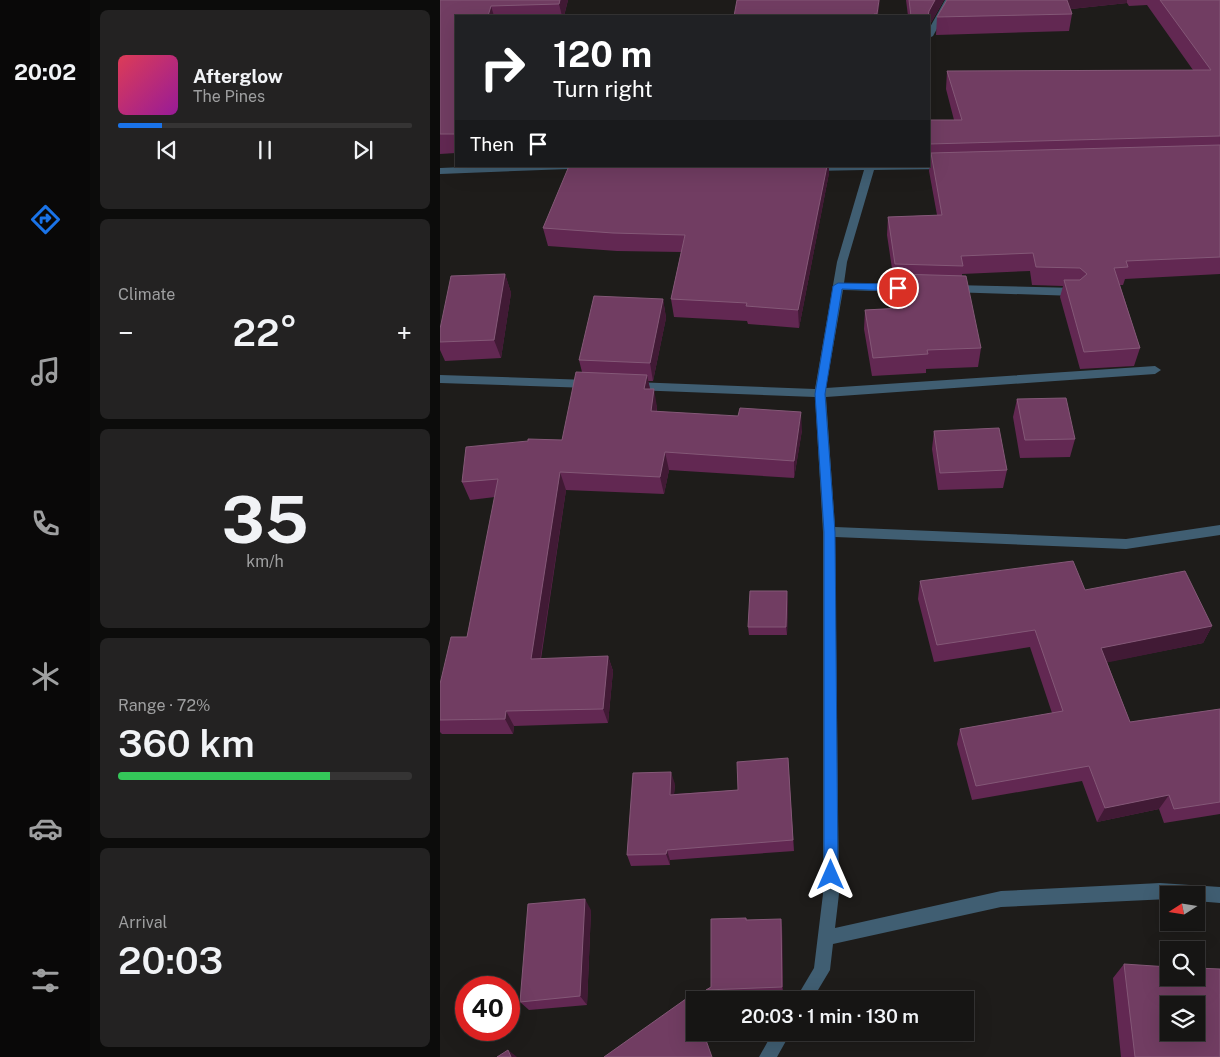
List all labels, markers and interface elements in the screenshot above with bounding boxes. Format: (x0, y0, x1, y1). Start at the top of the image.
text: 120 m (553, 34, 652, 75)
icon: right (470, 35, 535, 100)
text: 20:02 (14, 59, 76, 85)
text: Afterglow (193, 65, 283, 87)
text: Turn right (553, 76, 653, 102)
text: The Pines (193, 87, 265, 106)
icon: arrive (524, 130, 552, 158)
text: Then (470, 133, 514, 155)
icon: previous (153, 136, 181, 164)
icon: pause (251, 136, 279, 164)
icon: next (349, 136, 377, 164)
icon: directions (28, 202, 63, 237)
pin (877, 267, 919, 309)
icon: arrive (884, 274, 912, 302)
text: Climate (118, 285, 175, 304)
text: 22° (233, 310, 297, 355)
text: − (118, 316, 134, 349)
text: + (396, 316, 412, 349)
icon: music (28, 354, 63, 389)
text: 35 (221, 481, 309, 558)
icon: phone (28, 506, 63, 541)
text: km/h (246, 552, 284, 571)
icon: climate (28, 659, 63, 694)
text: Range · 72% (118, 696, 210, 715)
text: 360 km (118, 721, 255, 766)
icon: car (28, 811, 63, 846)
position arrow (804, 848, 856, 900)
north arrow (1160, 886, 1205, 931)
map controls (1160, 886, 1205, 1041)
text: Arrival (118, 913, 167, 932)
text: 20:03 (118, 938, 223, 983)
button: search (1160, 941, 1205, 986)
icon: filters (28, 963, 63, 998)
speed limit sign: 40 (455, 976, 520, 1041)
button: layers (1160, 996, 1205, 1041)
text: 20:03 · 1 min · 130 m (741, 1005, 919, 1027)

